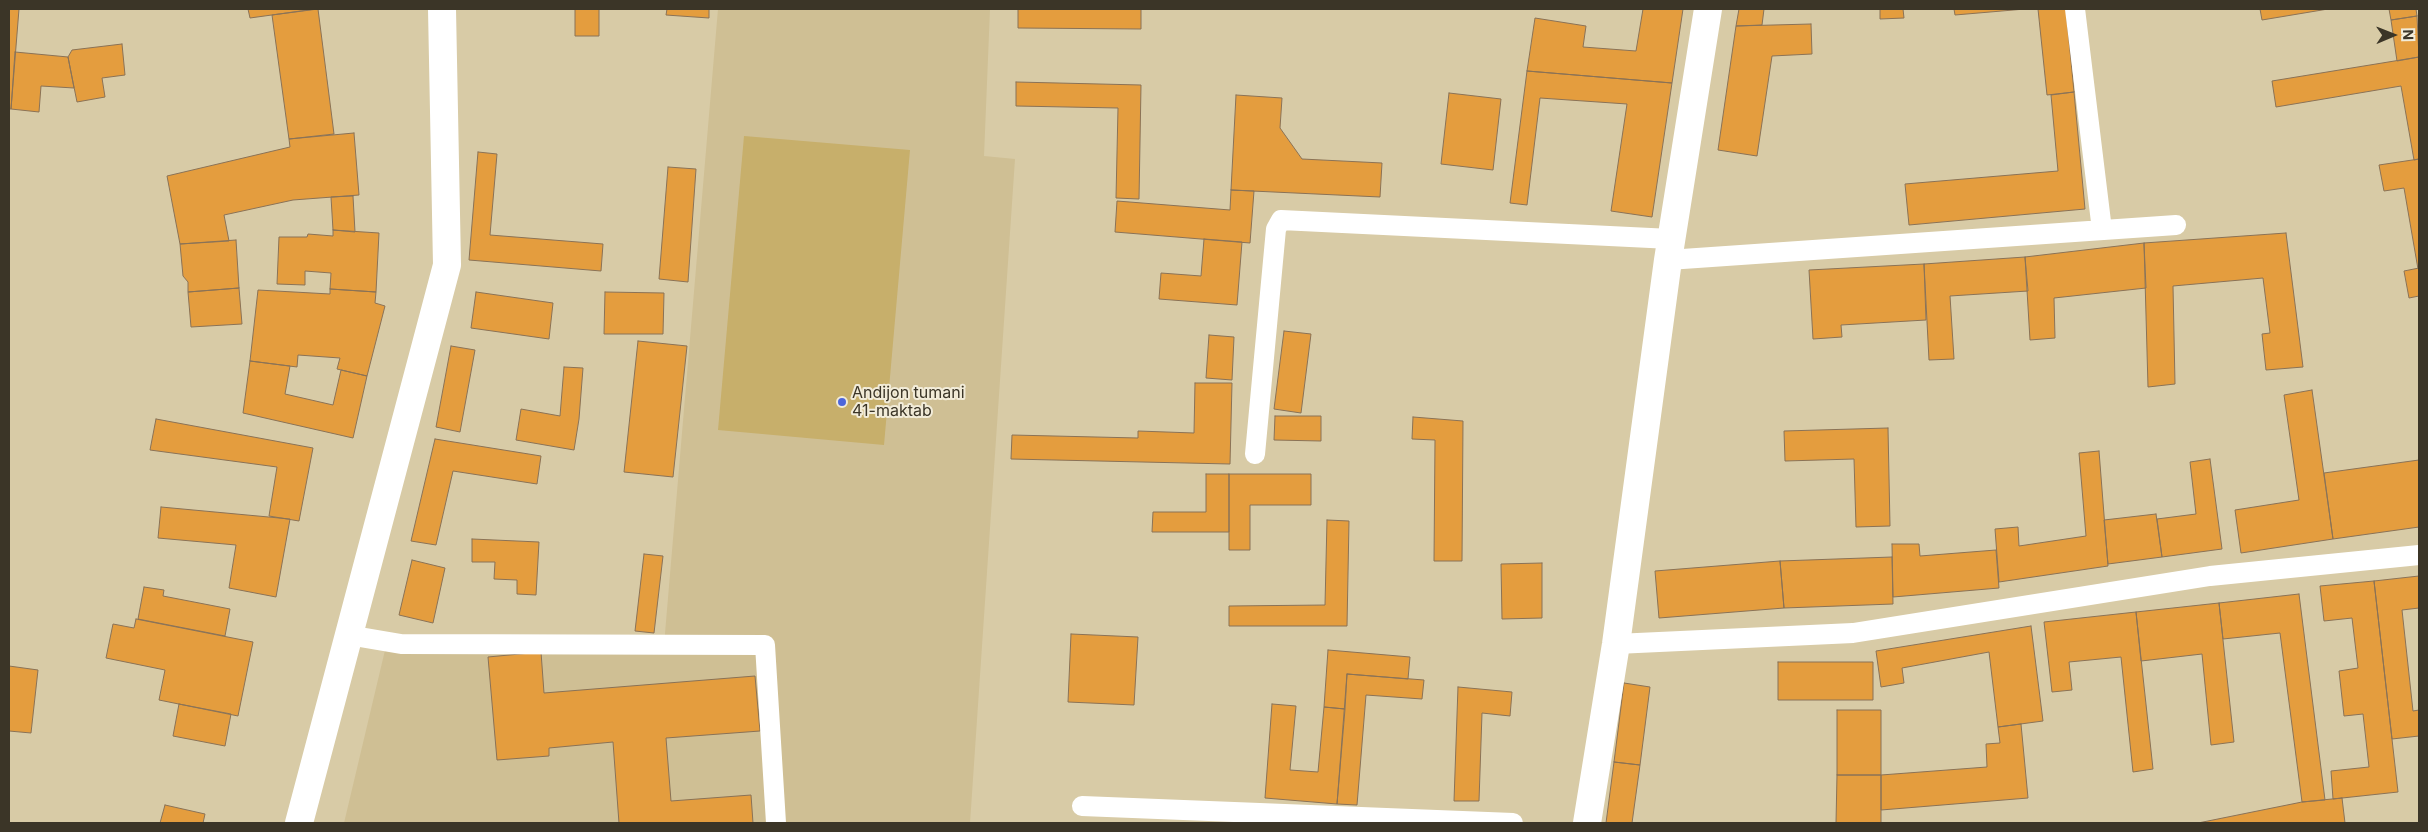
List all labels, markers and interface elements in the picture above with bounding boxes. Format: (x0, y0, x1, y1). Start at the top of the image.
north arrow (2368, 10, 2418, 60)
text: N (2400, 29, 2417, 40)
place label: Andijon tumani 41-maktab (852, 383, 965, 421)
marker: Andijon tumani 41-maktab (836, 396, 848, 408)

